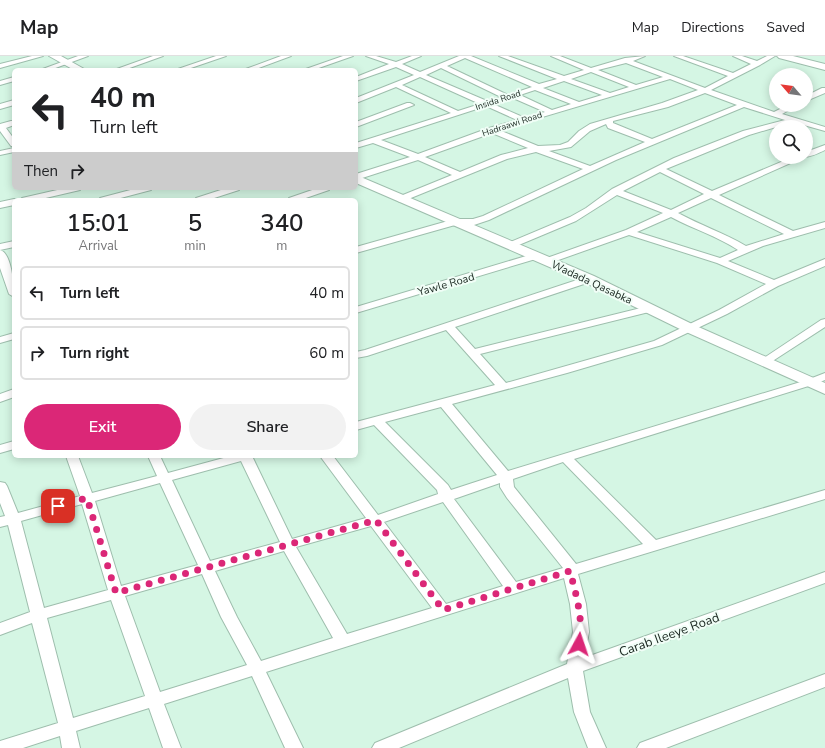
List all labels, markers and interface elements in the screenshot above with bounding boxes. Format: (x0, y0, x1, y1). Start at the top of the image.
text: Map (20, 15, 58, 41)
text: Map (632, 18, 659, 37)
text: Directions (681, 18, 744, 37)
text: Saved (766, 18, 805, 37)
north arrow (769, 68, 813, 112)
map controls (769, 68, 813, 164)
text: 40 m (90, 79, 156, 117)
icon: left (24, 84, 76, 136)
street label: Insida Road (474, 87, 522, 113)
street label: Hadraawi Road (480, 109, 544, 139)
text: Turn left (90, 115, 158, 139)
button: search (769, 120, 813, 164)
icon: right (66, 160, 88, 182)
text: Then (24, 161, 58, 181)
text: 15:01 (66, 207, 130, 239)
text: 5 (188, 207, 202, 239)
text: 340 (260, 207, 303, 239)
text: Arrival (79, 237, 118, 255)
text: min (184, 237, 206, 255)
text: m (276, 237, 287, 255)
street label: Wadada Qasabka (549, 257, 635, 308)
street label: Yawle Road (415, 269, 476, 300)
icon: left (26, 282, 48, 304)
text: Turn left (60, 283, 119, 303)
text: 40 m (309, 283, 344, 303)
icon: right (26, 342, 48, 364)
text: Turn right (60, 343, 129, 363)
text: 60 m (309, 343, 344, 363)
button: Exit (24, 404, 181, 450)
button: Share (189, 404, 346, 450)
pin (41, 489, 75, 523)
icon: arrive (47, 495, 69, 517)
street label: Carab Ileeye Road (617, 608, 722, 661)
position arrow (558, 623, 600, 665)

